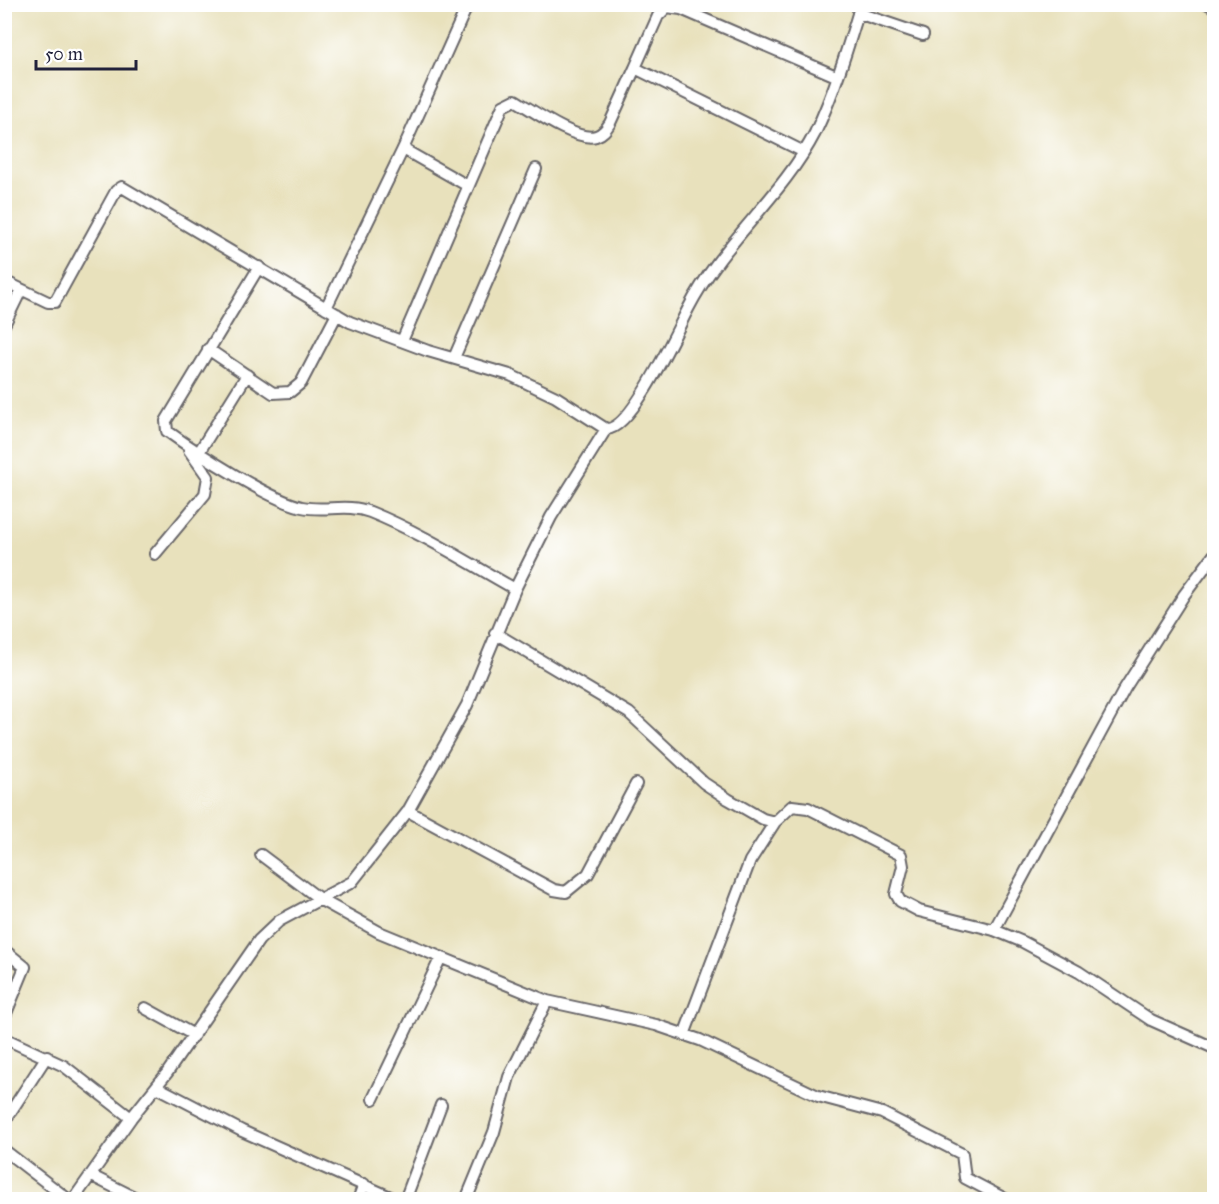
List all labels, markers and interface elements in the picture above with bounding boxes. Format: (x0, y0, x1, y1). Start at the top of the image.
scale bar (36, 33, 136, 71)
text: 50 m (45, 43, 83, 65)

